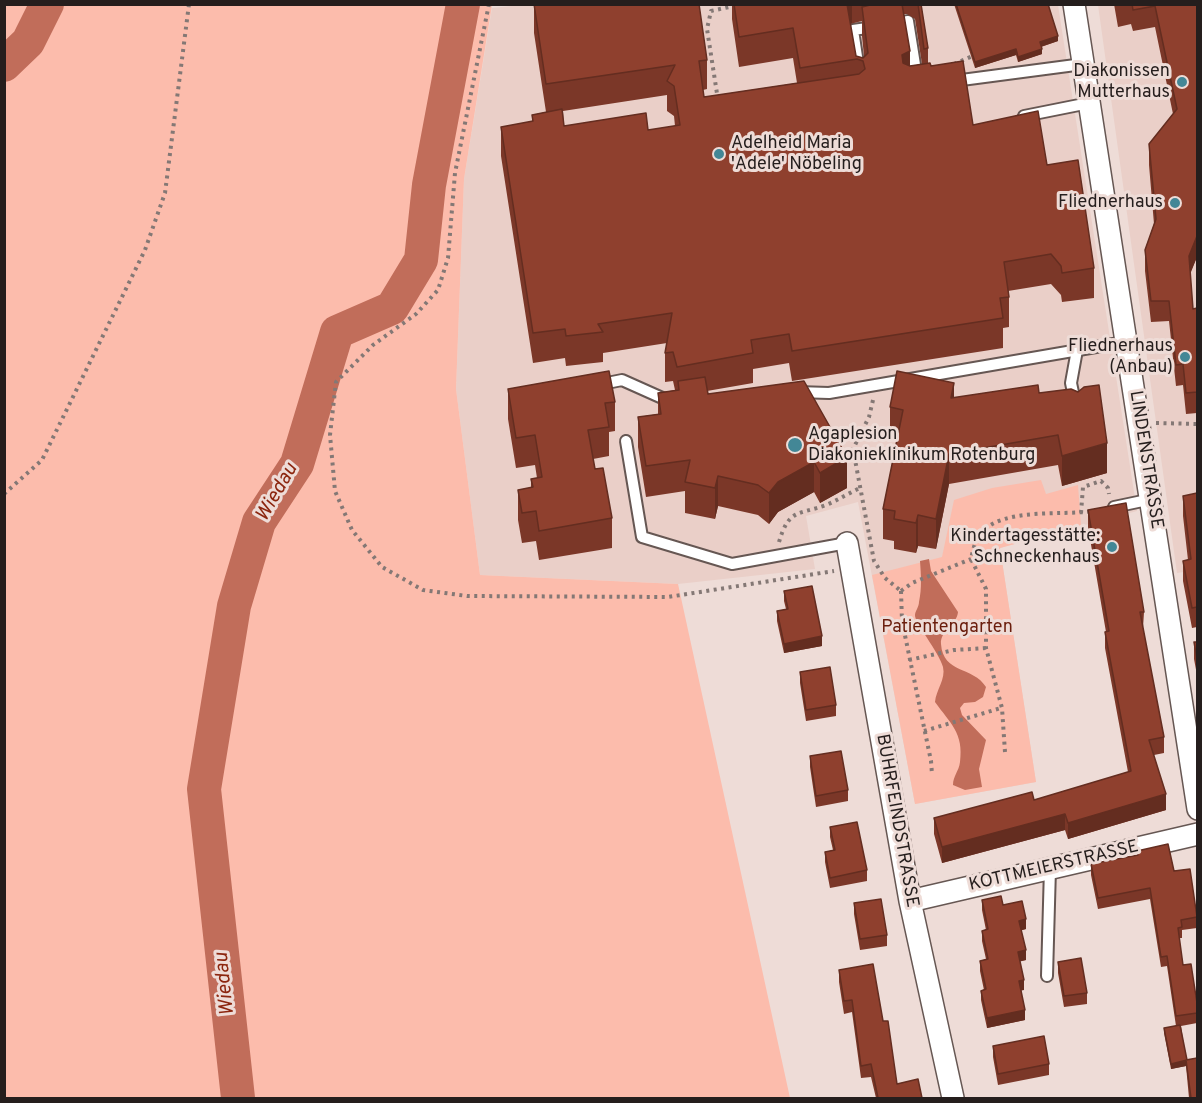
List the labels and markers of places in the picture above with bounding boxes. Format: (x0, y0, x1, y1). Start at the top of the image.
place label: Diakonissen Mutterhaus (1073, 61, 1170, 104)
marker: Diakonissen Mutterhaus (1175, 75, 1189, 89)
place label: Adelheid Maria 'Adele' Nöbeling (731, 133, 862, 176)
marker: Adelheid Maria 'Adele' Nöbeling (712, 147, 726, 161)
place label: Fliednerhaus (1058, 192, 1163, 214)
marker: Fliednerhaus (1168, 196, 1182, 210)
place label: Fliednerhaus (Anbau) (1068, 336, 1173, 378)
marker: Fliednerhaus (Anbau) (1178, 350, 1192, 364)
place label: Agaplesion Diakonieklinikum Rotenburg (808, 424, 1035, 466)
marker: Agaplesion Diakonieklinikum Rotenburg (786, 436, 804, 454)
place label: Kindertagesstätte: Schneckenhaus (950, 526, 1100, 568)
marker: Kindertagesstätte: Schneckenhaus (1105, 540, 1119, 554)

